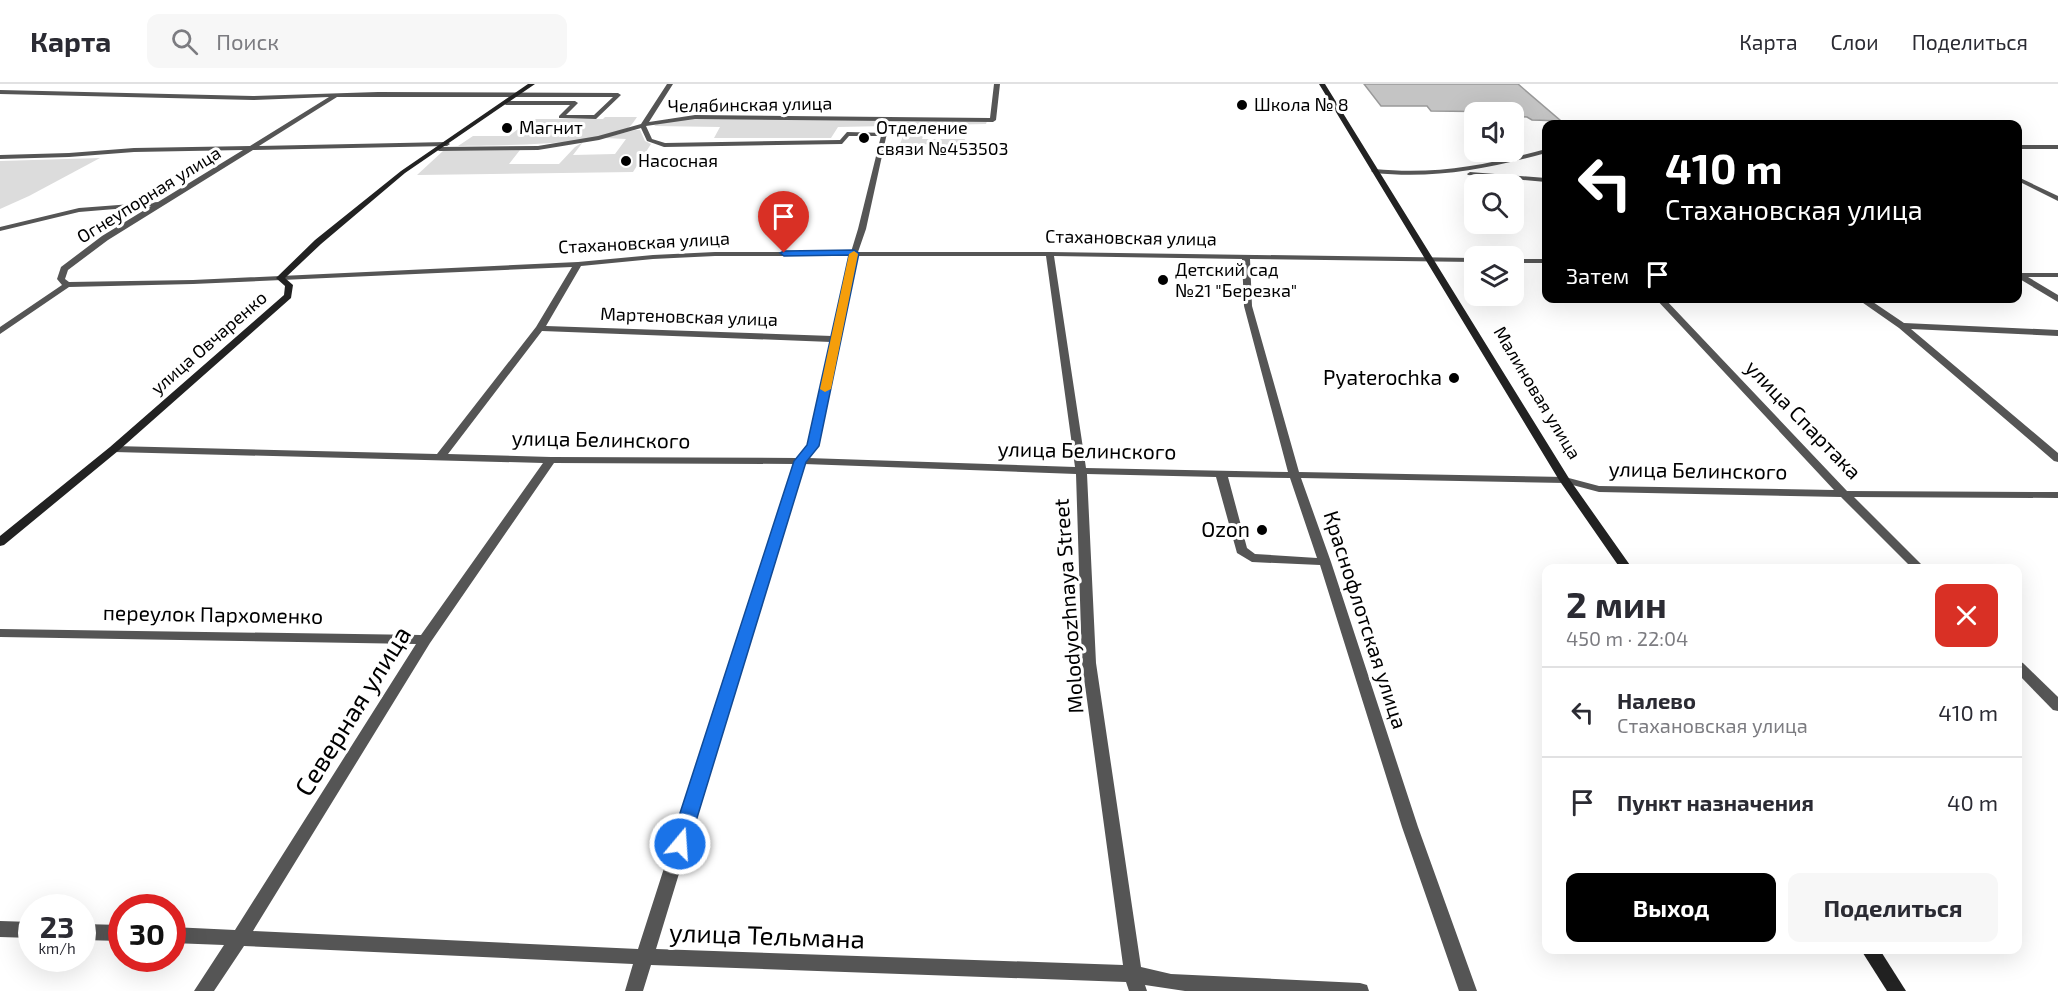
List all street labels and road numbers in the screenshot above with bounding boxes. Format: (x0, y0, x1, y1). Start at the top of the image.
street label: Челябинская улица (667, 92, 833, 116)
street label: Огнеупорная улица (72, 141, 225, 247)
street label: Стахановская улица (1045, 225, 1217, 249)
street label: Стахановская улица (558, 227, 730, 257)
street label: улица Овчаренко (146, 286, 271, 399)
street label: Мартеновская улица (600, 302, 778, 330)
street label: Малиновая улица (1490, 322, 1586, 463)
street label: улица Спартака (1740, 354, 1867, 484)
street label: улица Белинского (511, 424, 691, 454)
street label: улица Белинского (997, 435, 1177, 465)
street label: улица Белинского (1608, 455, 1788, 485)
street label: Molodyozhnaya Street (1048, 498, 1087, 715)
street label: Краснофлотская улица (1318, 507, 1414, 732)
street label: переулок Пархоменко (103, 599, 323, 629)
street label: Северная улица (287, 620, 417, 801)
street label: улица Тельмана (669, 916, 866, 954)

